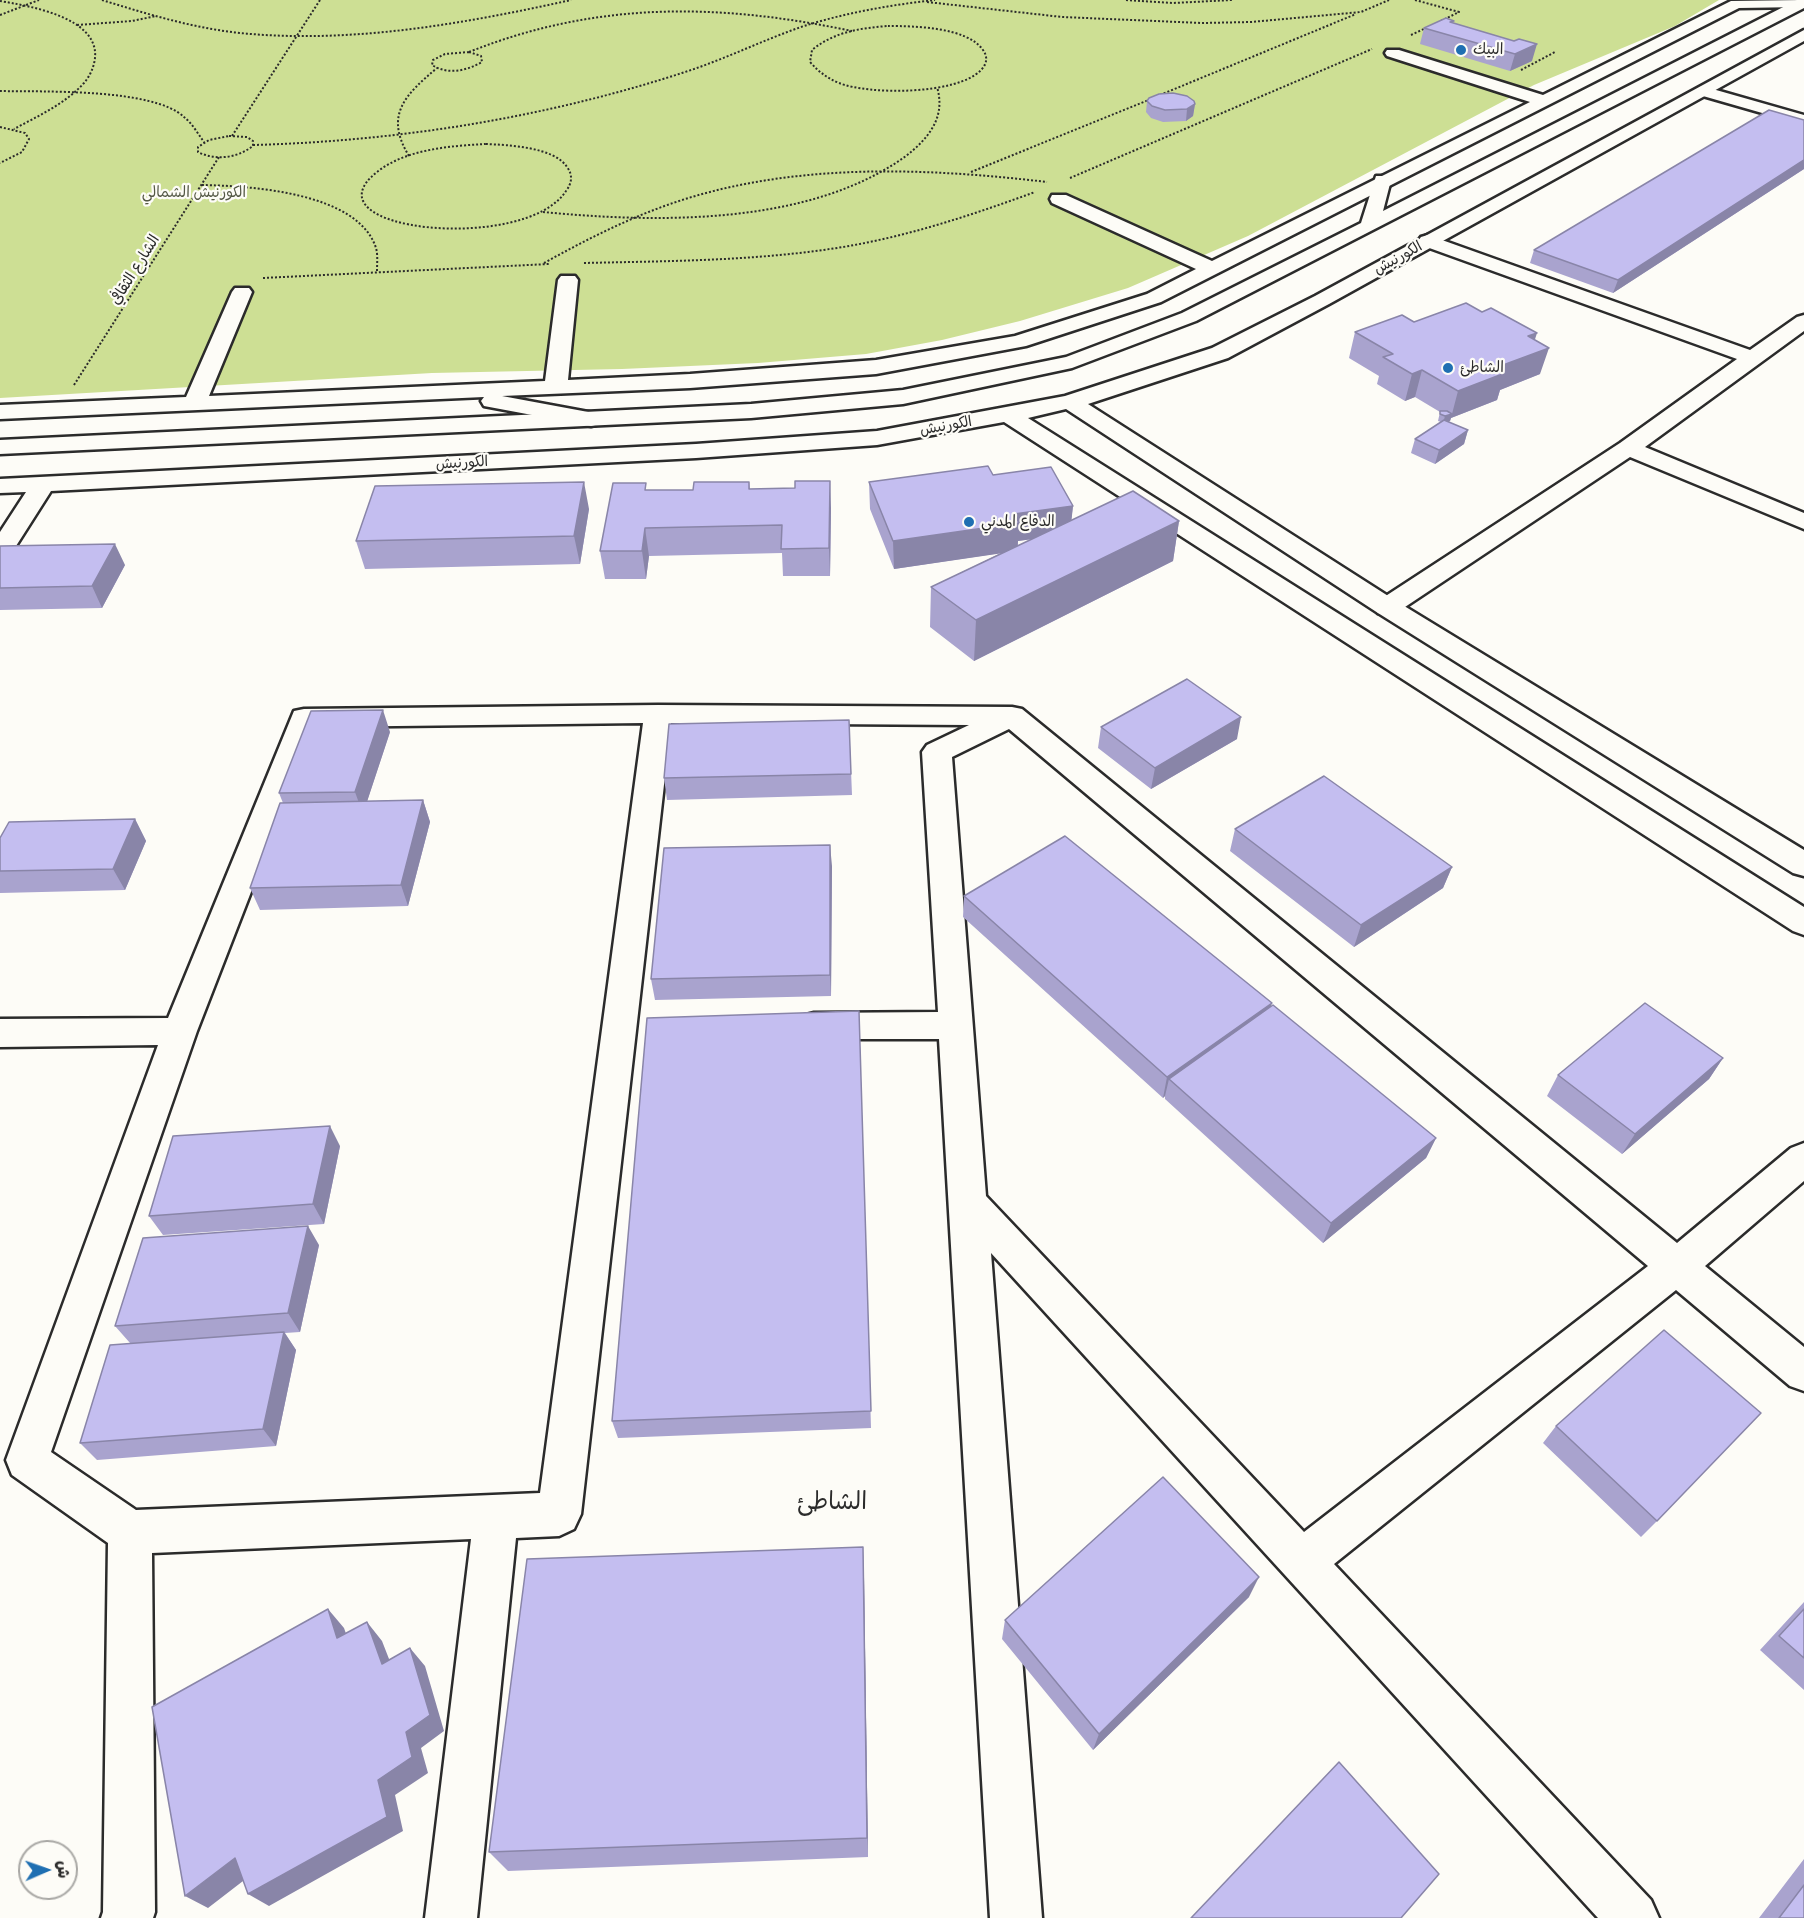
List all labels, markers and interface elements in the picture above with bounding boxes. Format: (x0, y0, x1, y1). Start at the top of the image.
place label: البيك (1473, 41, 1503, 59)
marker: البيك (1454, 43, 1468, 57)
park label: الكورنيش الشمالي (142, 184, 246, 202)
street label: الشارع الثقافي (106, 232, 164, 308)
street label: الكورنيش (1371, 237, 1425, 279)
place label: الشاطئ (1460, 359, 1504, 377)
marker: الشاطئ (1441, 361, 1455, 375)
street label: الكورنيش (918, 413, 974, 439)
street label: الكورنيش (435, 453, 489, 473)
place label: الدفاع المدني (981, 513, 1055, 531)
marker: الدفاع المدني (962, 515, 976, 529)
district label: الشاطئ (797, 1488, 867, 1516)
north arrow (18, 1840, 78, 1900)
text: ش (54, 1860, 74, 1879)

